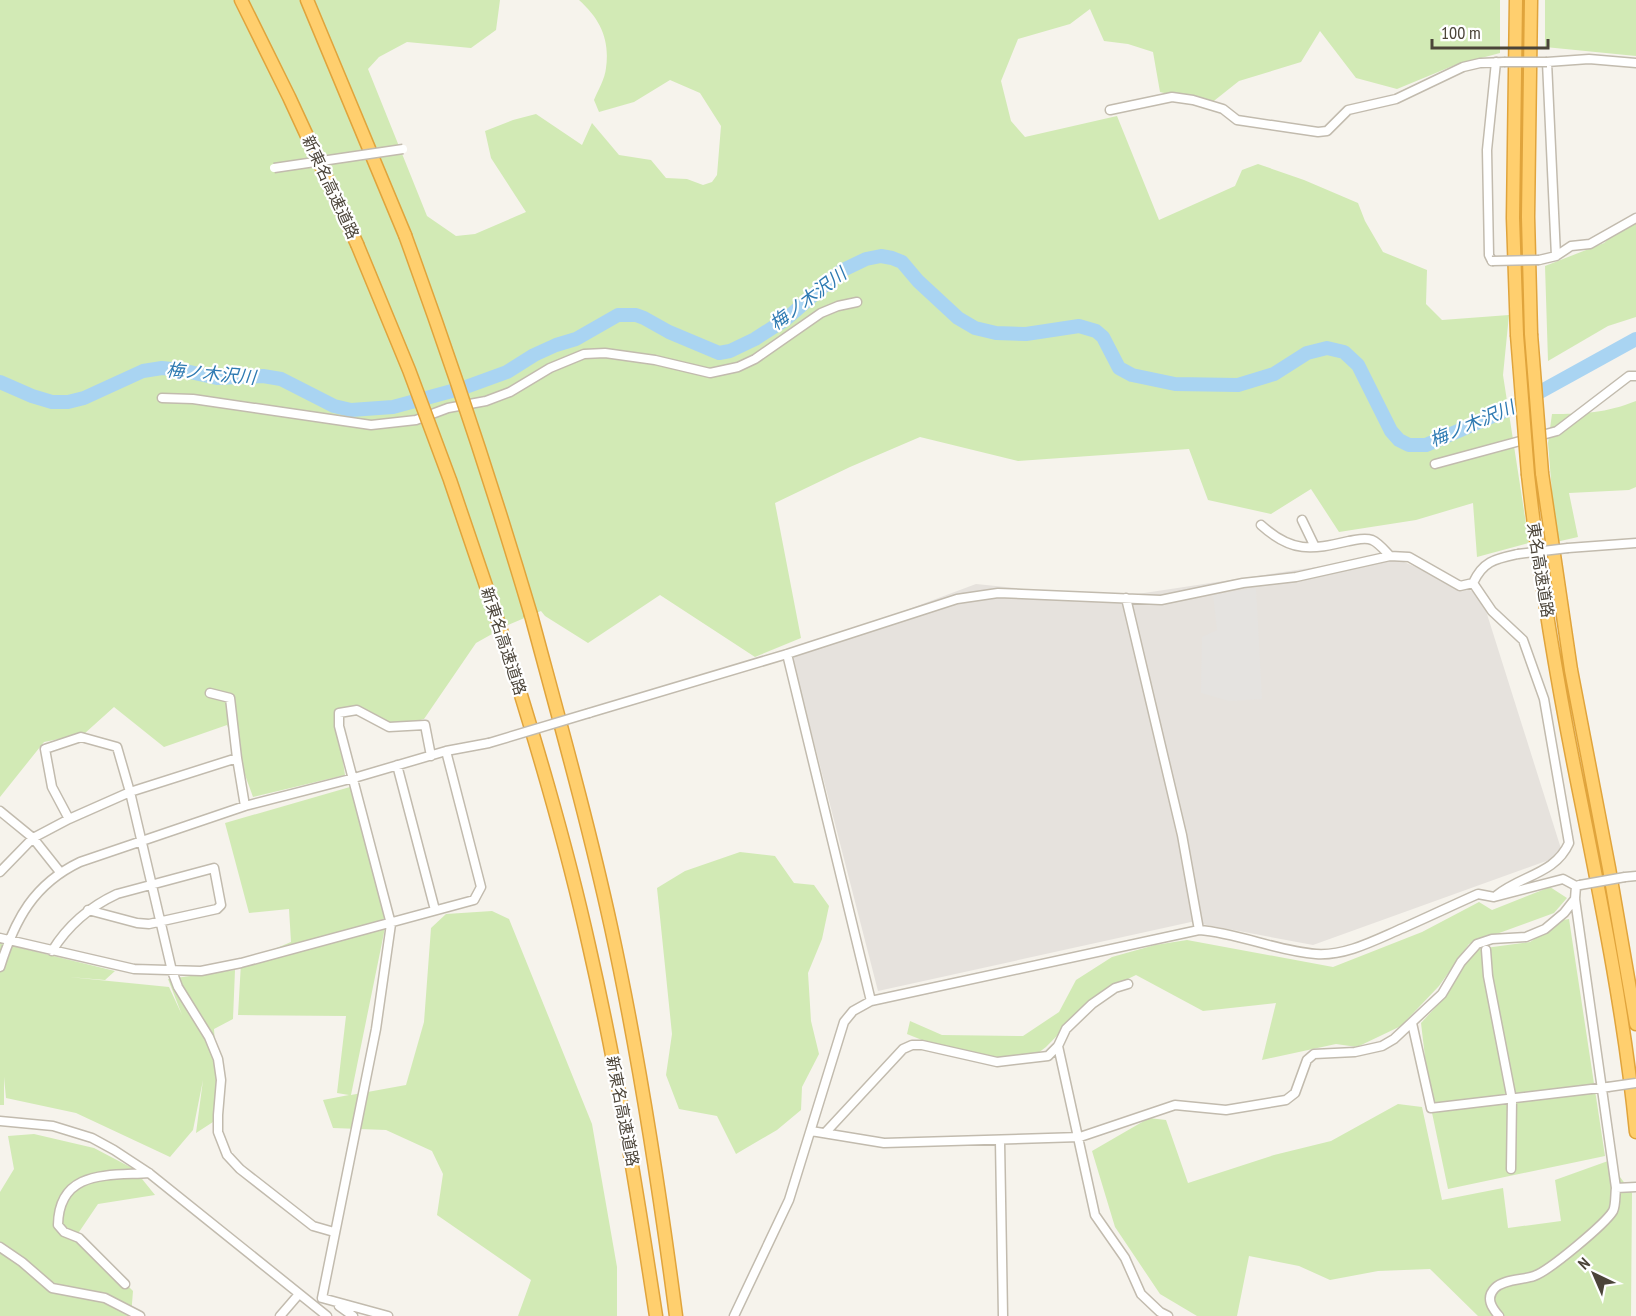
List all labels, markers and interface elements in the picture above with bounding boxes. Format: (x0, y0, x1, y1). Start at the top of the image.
scale bar (1432, 12, 1548, 50)
text: 100 m (1441, 21, 1481, 44)
street label: 新東名高速道路 (298, 132, 364, 242)
water label: 梅ノ木沢川 (765, 261, 852, 335)
water label: 梅ノ木沢川 (165, 358, 259, 389)
water label: 梅ノ木沢川 (1426, 395, 1520, 452)
street label: 東名高速道路 (1524, 521, 1558, 619)
street label: 新東名高速道路 (477, 585, 531, 697)
street label: 新東名高速道路 (602, 1054, 644, 1168)
north arrow (1564, 1244, 1624, 1304)
text: N (1574, 1253, 1594, 1273)

